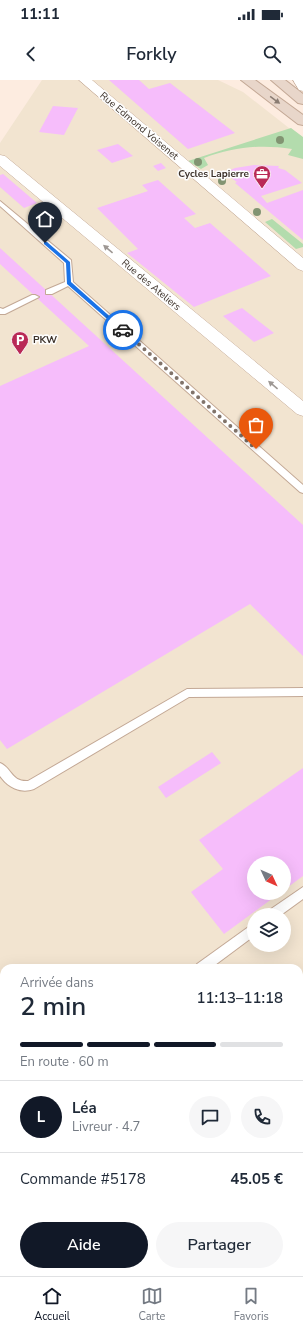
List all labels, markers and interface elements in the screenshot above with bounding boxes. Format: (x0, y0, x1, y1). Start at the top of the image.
text: 11:11 (20, 4, 60, 24)
text: Forkly (126, 42, 177, 66)
icon: back (20, 43, 42, 65)
icon: search (261, 43, 283, 65)
street label: Rue Edmond Voisenet (97, 89, 182, 163)
one-way arrow (270, 96, 281, 105)
office icon: Cycles Lapierre (252, 164, 272, 189)
place label: Cycles Lapierre (178, 167, 250, 181)
pin (28, 202, 62, 243)
icon: home (34, 208, 56, 230)
one-way arrow (103, 244, 114, 253)
street label: Rue des Ateliers (118, 256, 184, 314)
courier (103, 310, 143, 350)
icon: car (112, 319, 134, 341)
parking icon: PKW (10, 330, 30, 355)
place label: PKW (33, 333, 57, 347)
one-way arrow (268, 381, 278, 390)
pin (239, 408, 273, 449)
icon: bag (245, 414, 267, 436)
north arrow (247, 856, 291, 900)
map controls (247, 856, 291, 952)
button: layers (247, 908, 291, 952)
text: Arrivée dans (20, 974, 94, 992)
text: 11:13–11:18 (196, 988, 283, 1008)
text: 2 min (20, 989, 86, 1024)
text: En route · 60 m (20, 1053, 109, 1071)
button: chat (189, 1096, 231, 1138)
button: phone (241, 1096, 283, 1138)
text: Léa (72, 1098, 97, 1118)
text: L (37, 1107, 45, 1127)
text: Livreur · 4.7 (72, 1118, 140, 1136)
text: Commande #5178 (20, 1169, 146, 1189)
text: 45.05 € (230, 1169, 283, 1189)
button: Aide (20, 1222, 148, 1268)
button: Partager (156, 1222, 283, 1268)
tab: Accueil (34, 1285, 70, 1324)
tab: Carte (138, 1285, 165, 1324)
tab: Favoris (234, 1285, 269, 1324)

